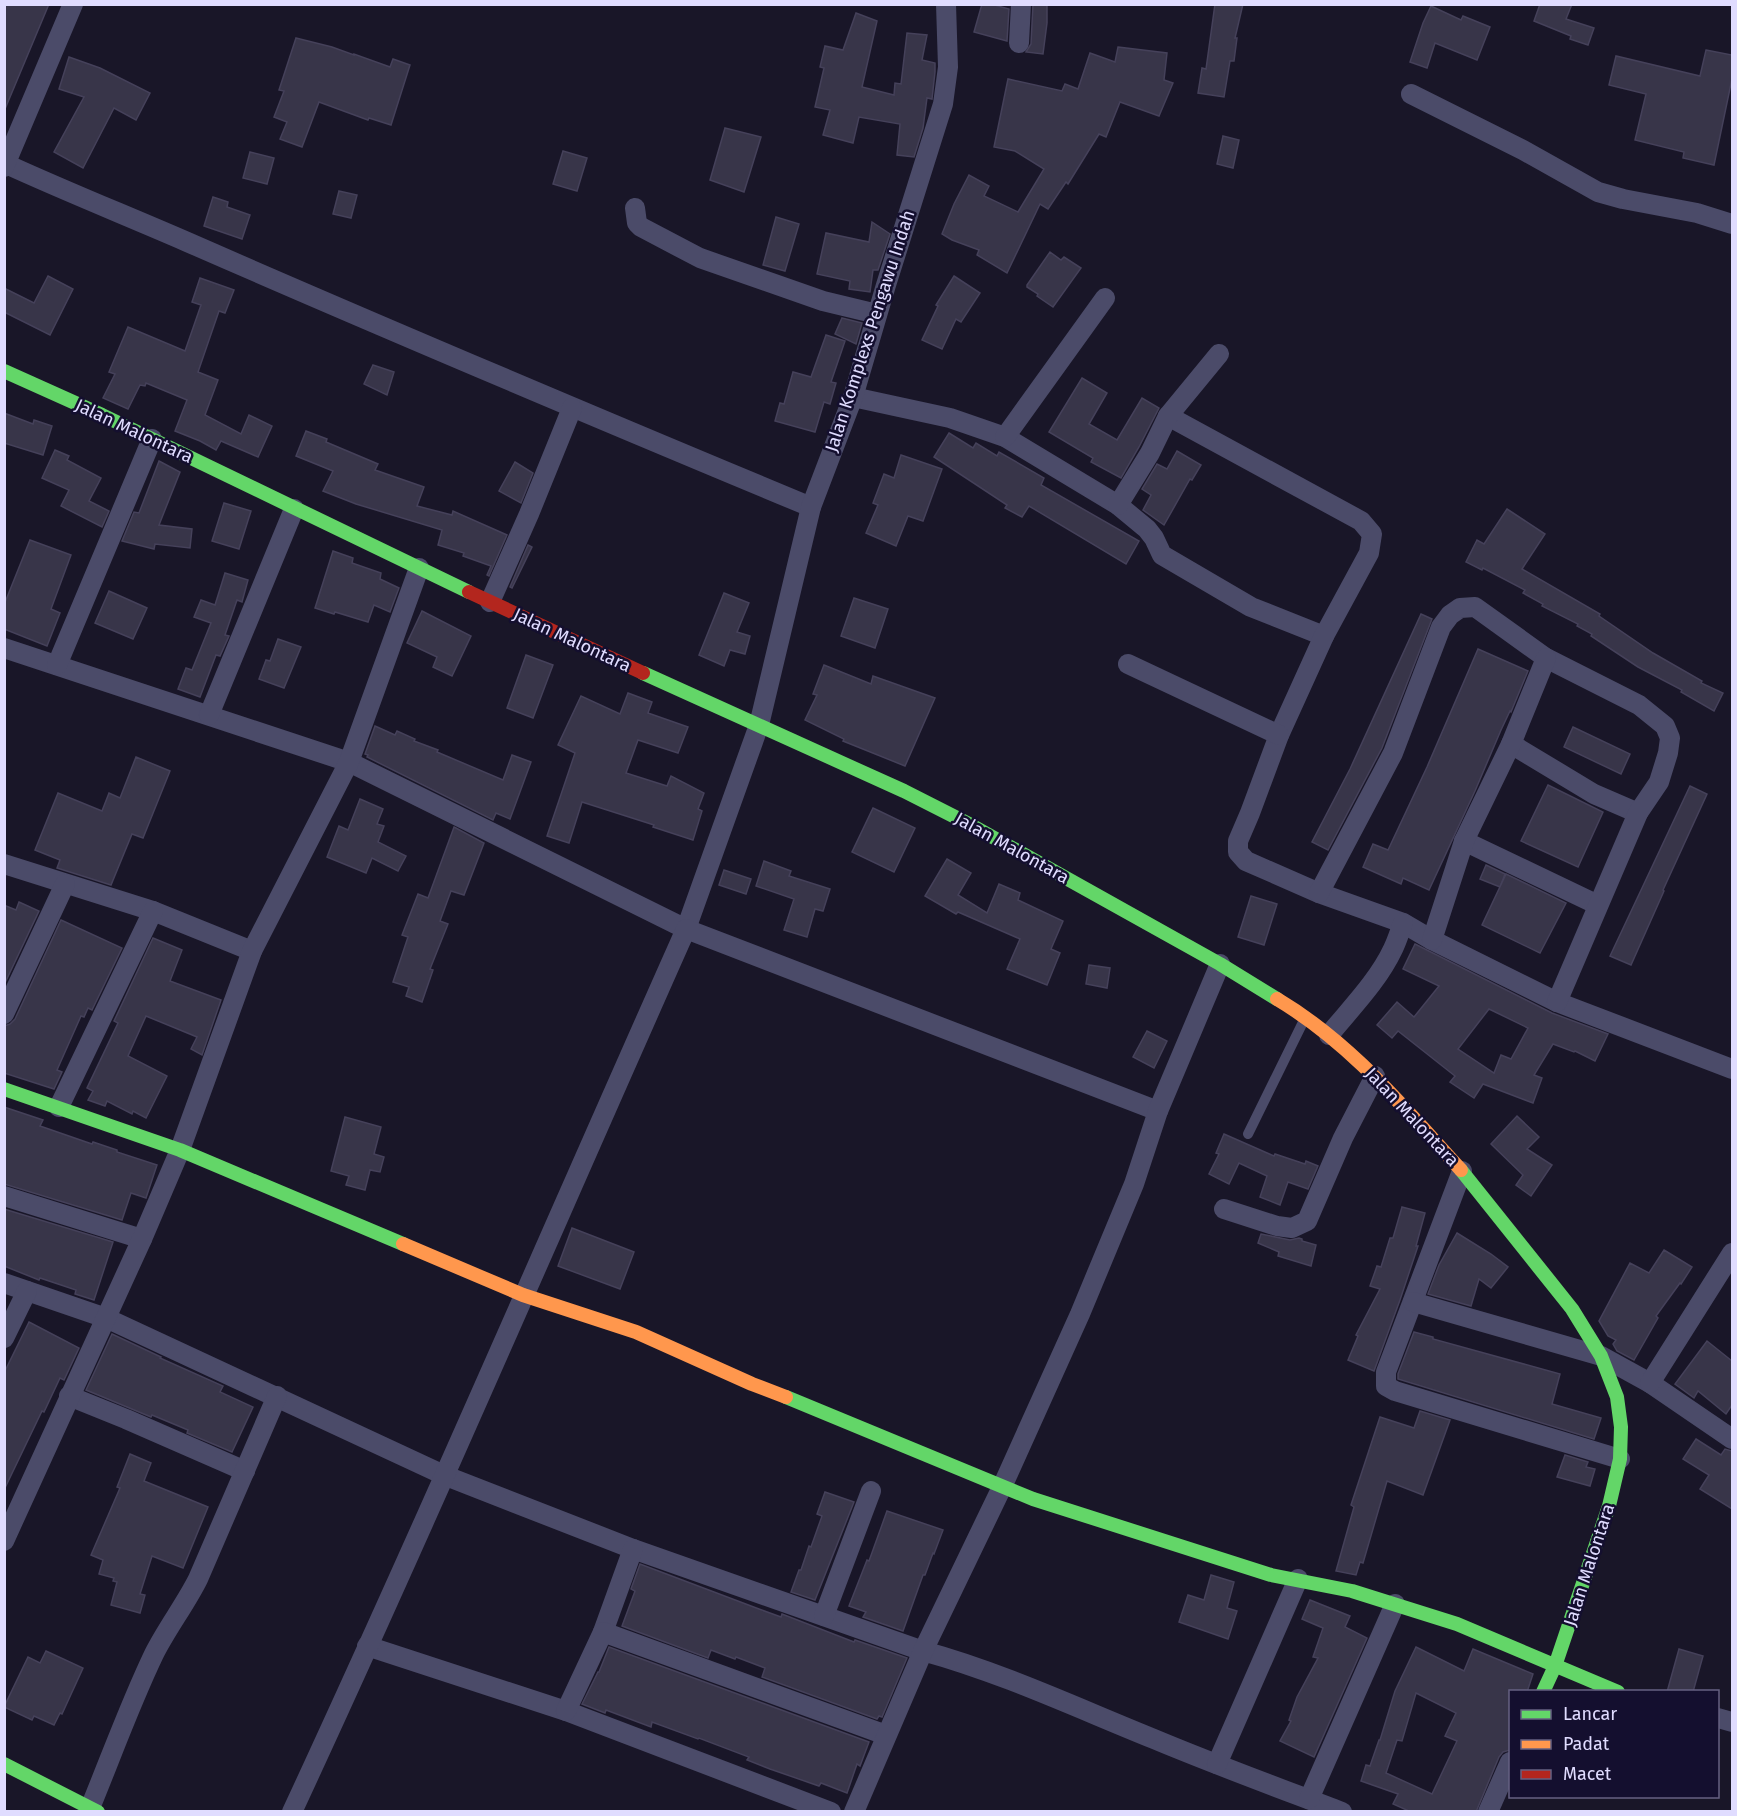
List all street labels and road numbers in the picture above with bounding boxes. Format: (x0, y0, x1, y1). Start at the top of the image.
street label: Jalan Komplexs Pengawu Indah (820, 207, 920, 455)
street label: Jalan Malontara (72, 394, 196, 468)
street label: Jalan Malontara (510, 603, 634, 677)
street label: Jalan Malontara (951, 807, 1073, 889)
street label: Jalan Malontara (1360, 1063, 1464, 1171)
street label: Jalan Malontara (1559, 1501, 1619, 1629)

